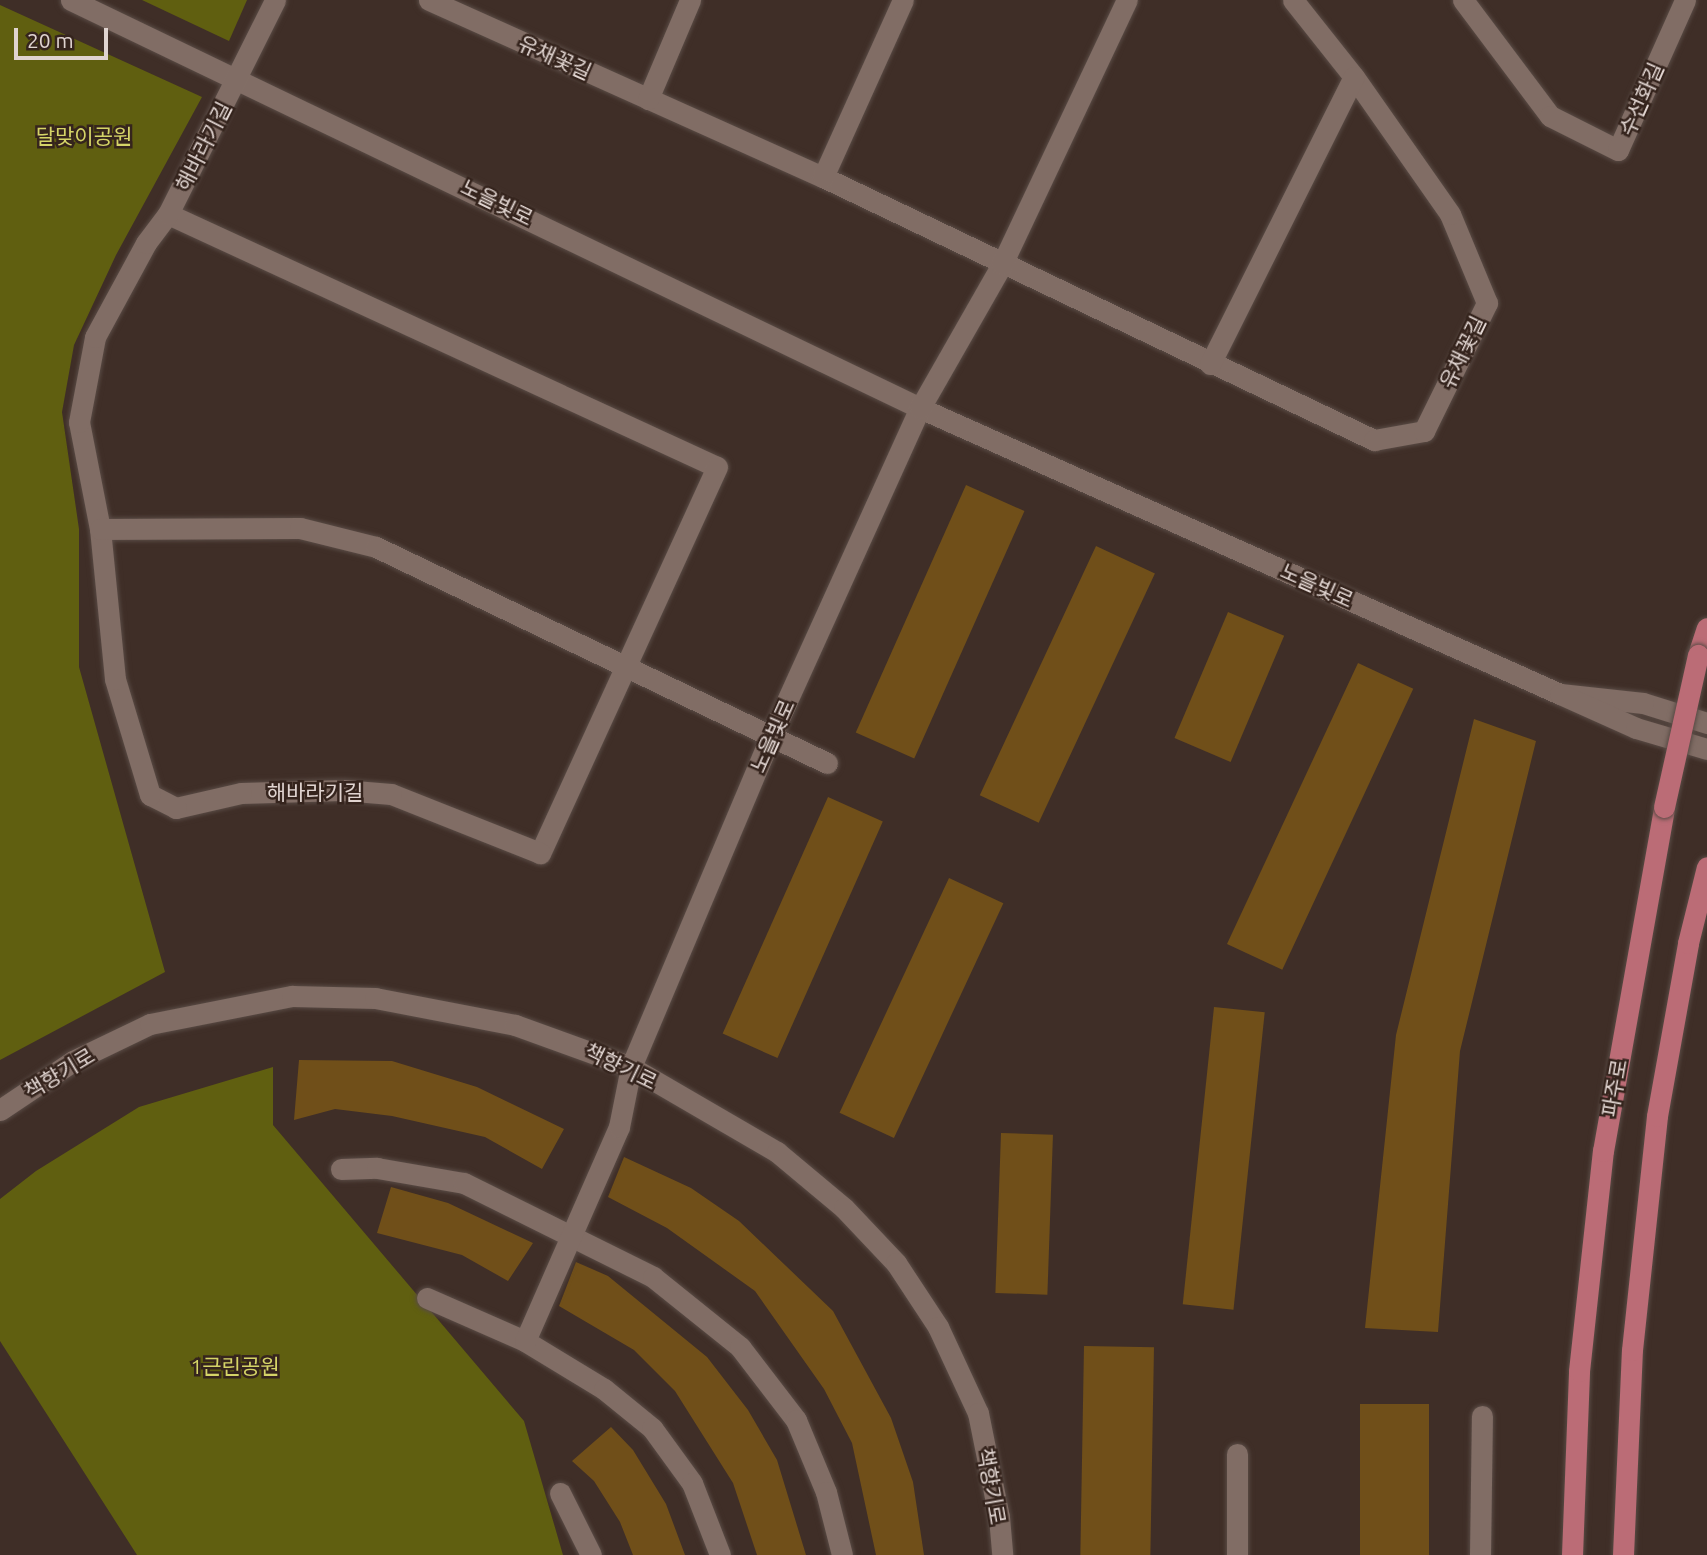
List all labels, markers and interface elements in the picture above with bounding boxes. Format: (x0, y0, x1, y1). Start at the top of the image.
scale bar (18, 14, 112, 58)
text: 20 m (27, 28, 74, 52)
street label: 유채꽃길 (515, 30, 595, 84)
street label: 수선화길 (1614, 59, 1668, 139)
street label: 해바라기길 (170, 97, 236, 195)
park label: 달맞이공원 (36, 123, 132, 149)
street label: 노을빛로 (457, 174, 537, 230)
street label: 유채꽃길 (1434, 312, 1490, 392)
street label: 노을빛로 (1277, 558, 1357, 612)
street label: 노을빛로 (745, 696, 799, 776)
street label: 해바라기길 (267, 779, 363, 805)
street label: 책향기로 (581, 1038, 661, 1094)
street label: 책향기로 (19, 1042, 99, 1104)
street label: 파주로 (1597, 1057, 1631, 1119)
park label: 1근린공원 (190, 1353, 280, 1379)
street label: 책향기로 (973, 1446, 1011, 1526)

